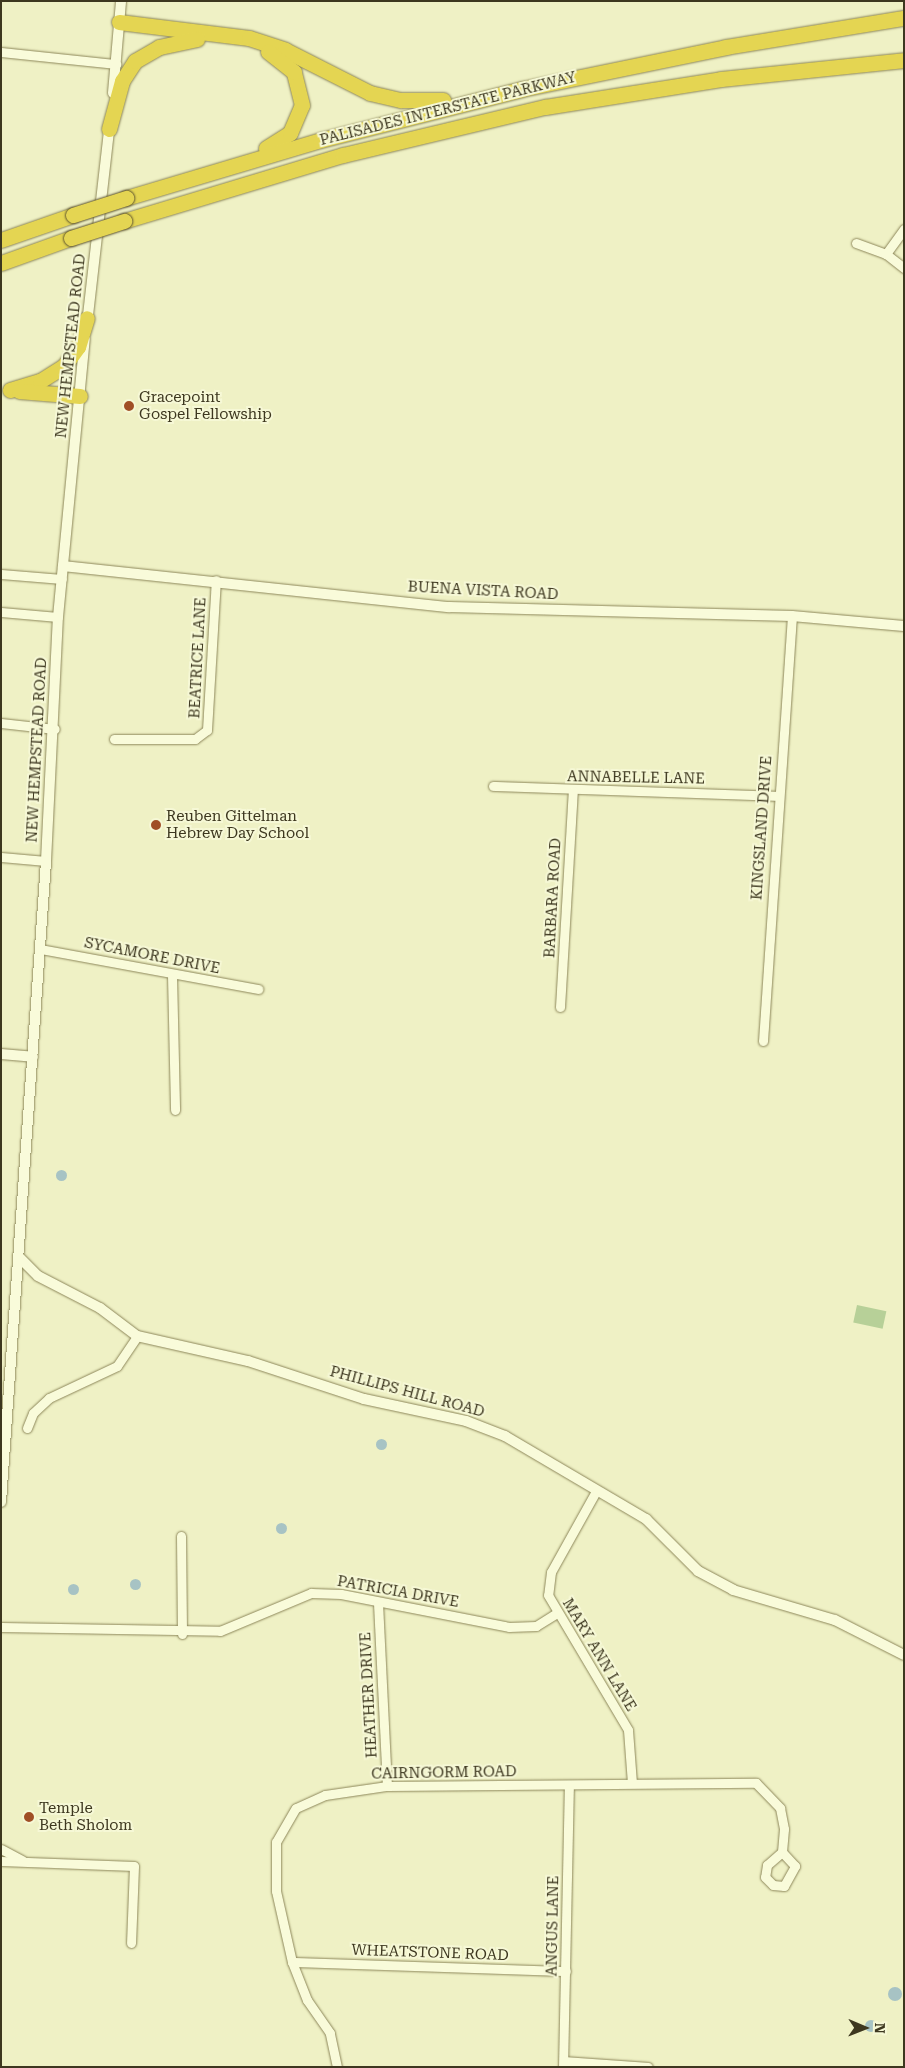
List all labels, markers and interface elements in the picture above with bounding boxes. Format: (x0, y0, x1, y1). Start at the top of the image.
street label: PALISADES INTERSTATE PARKWAY (318, 68, 578, 150)
street label: NEW HEMPSTEAD ROAD (52, 253, 90, 439)
place label: Gracepoint Gospel Fellowship (139, 388, 272, 423)
marker: Gracepoint Gospel Fellowship (123, 400, 135, 412)
street label: BUENA VISTA ROAD (407, 578, 559, 604)
street label: BEATRICE LANE (186, 597, 210, 719)
street label: NEW HEMPSTEAD ROAD (23, 657, 51, 843)
street label: KINGSLAND DRIVE (748, 755, 776, 901)
street label: ANNABELLE LANE (567, 768, 705, 788)
place label: Reuben Gittelman Hebrew Day School (166, 807, 309, 842)
marker: Reuben Gittelman Hebrew Day School (150, 819, 162, 831)
street label: BARBARA ROAD (541, 838, 565, 958)
street label: SYCAMORE DRIVE (83, 934, 221, 978)
street label: PHILLIPS HILL ROAD (328, 1363, 486, 1421)
street label: PATRICIA DRIVE (336, 1572, 460, 1612)
street label: MARY ANN LANE (558, 1595, 640, 1715)
street label: HEATHER DRIVE (357, 1632, 381, 1758)
street label: CAIRNGORM ROAD (371, 1763, 517, 1783)
place label: Temple Beth Sholom (39, 1799, 132, 1834)
marker: Temple Beth Sholom (23, 1811, 35, 1823)
street label: ANGUS LANE (543, 1876, 563, 1976)
street label: WHEATSTONE ROAD (351, 1941, 509, 1965)
north arrow (840, 2003, 890, 2053)
text: N (872, 2023, 888, 2034)

